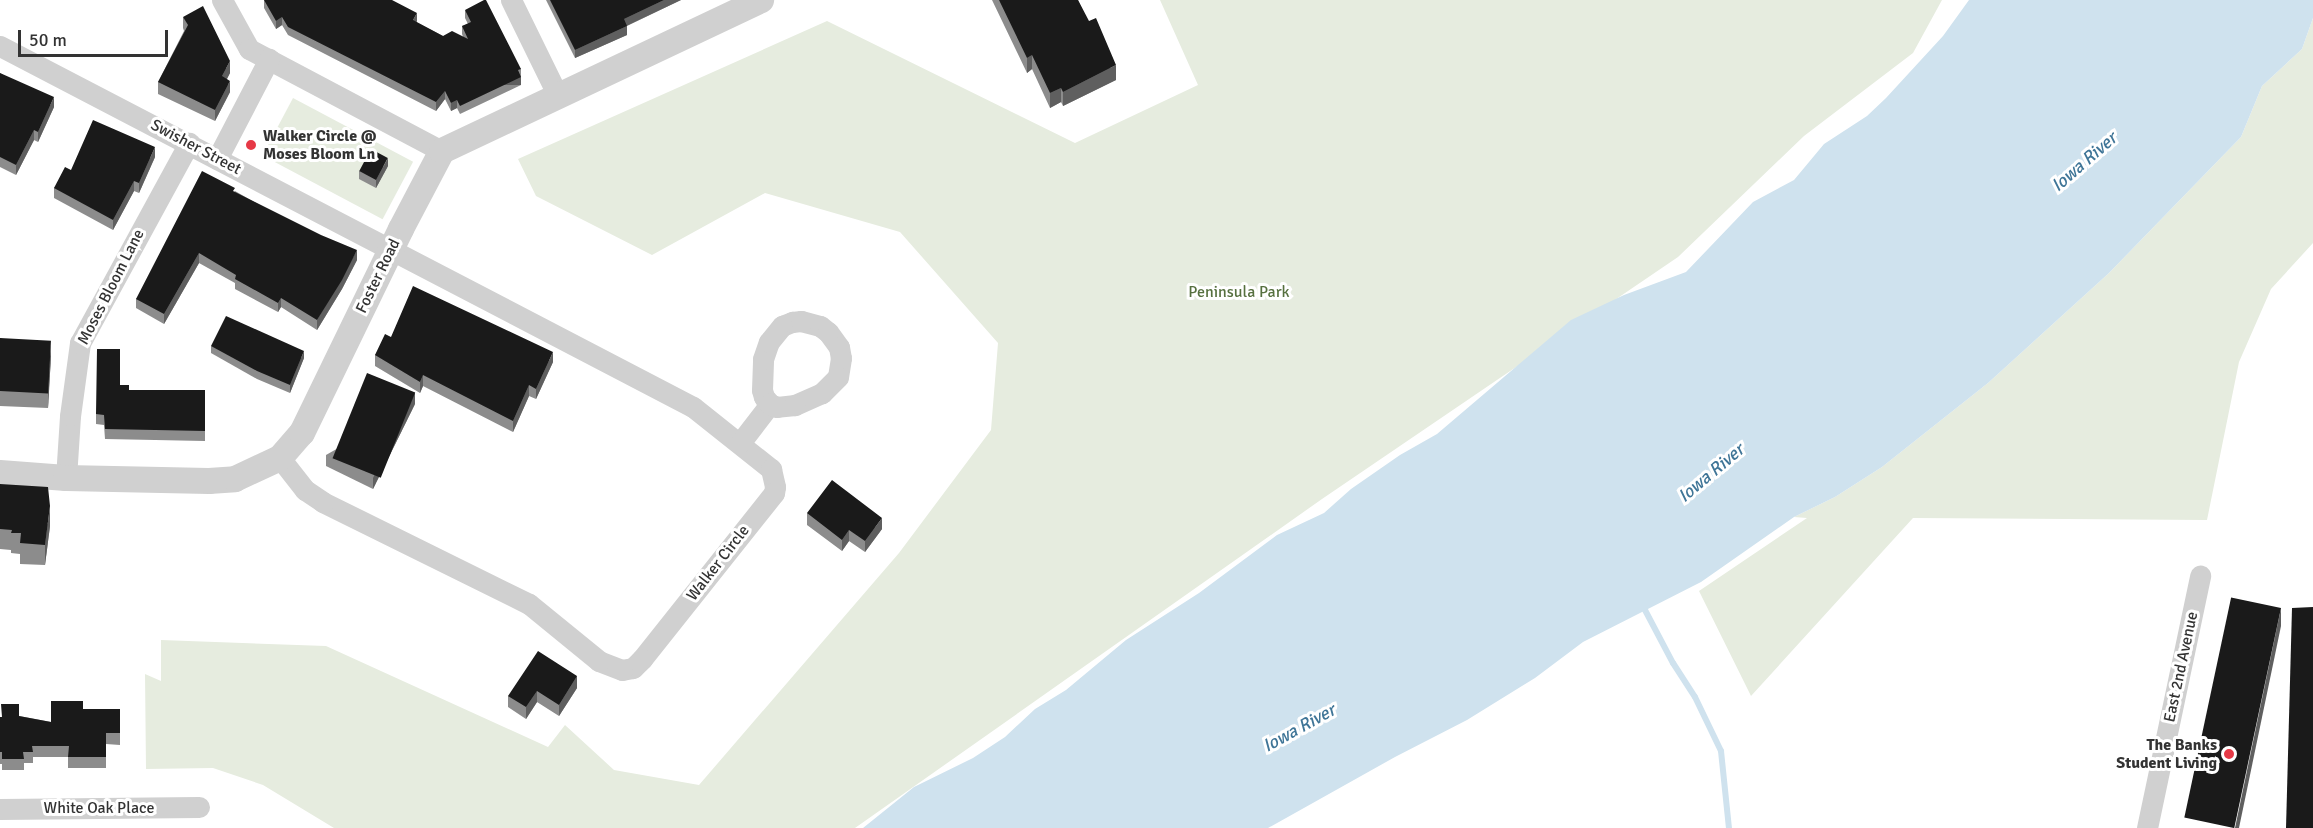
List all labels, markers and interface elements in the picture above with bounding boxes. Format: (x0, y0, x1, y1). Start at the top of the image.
scale bar (21, 18, 171, 56)
text: 50 m (29, 29, 67, 51)
street label: Swisher Street (148, 115, 244, 179)
place label: Walker Circle @ Moses Bloom Ln (263, 126, 376, 164)
water label: Iowa River (2047, 128, 2121, 196)
marker: Walker Circle @ Moses Bloom Ln (244, 138, 258, 152)
street label: Moses Bloom Lane (74, 226, 148, 348)
street label: Foster Road (352, 236, 404, 316)
park label: Peninsula Park (1188, 282, 1290, 302)
water label: Iowa River (1674, 439, 1748, 507)
street label: Walker Circle (683, 521, 753, 605)
street label: East 2nd Avenue (2160, 610, 2202, 724)
water label: Iowa River (1259, 699, 1339, 757)
place label: The Banks Student Living (2116, 735, 2217, 773)
marker: The Banks Student Living (2222, 747, 2236, 761)
street label: White Oak Place (44, 798, 154, 818)

